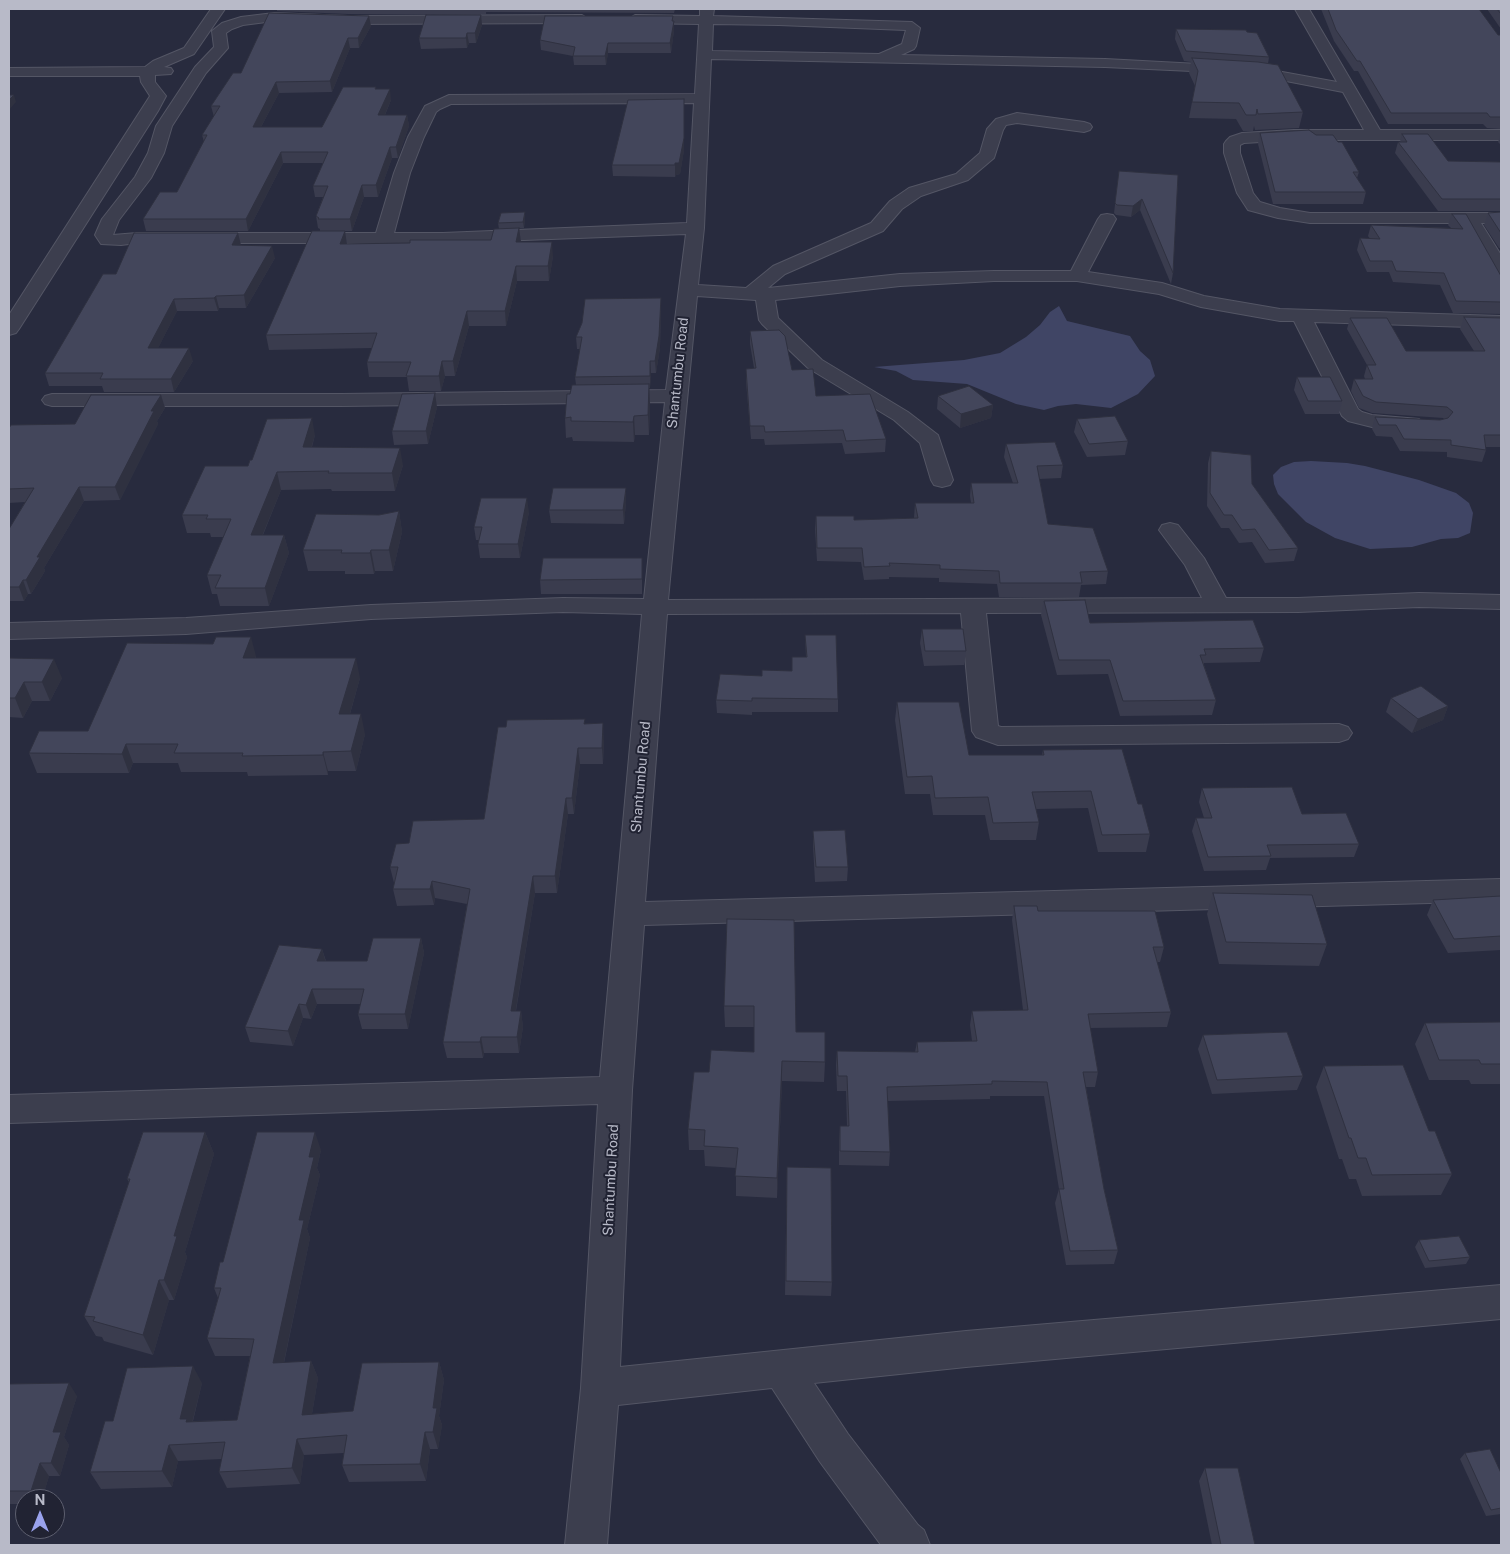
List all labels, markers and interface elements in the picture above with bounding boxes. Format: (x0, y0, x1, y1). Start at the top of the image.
street label: Shantumbu Road (664, 317, 692, 429)
street label: Shantumbu Road (628, 721, 654, 833)
street label: Shantumbu Road (600, 1124, 622, 1236)
north arrow (15, 1489, 65, 1539)
text: N (35, 1492, 45, 1508)

